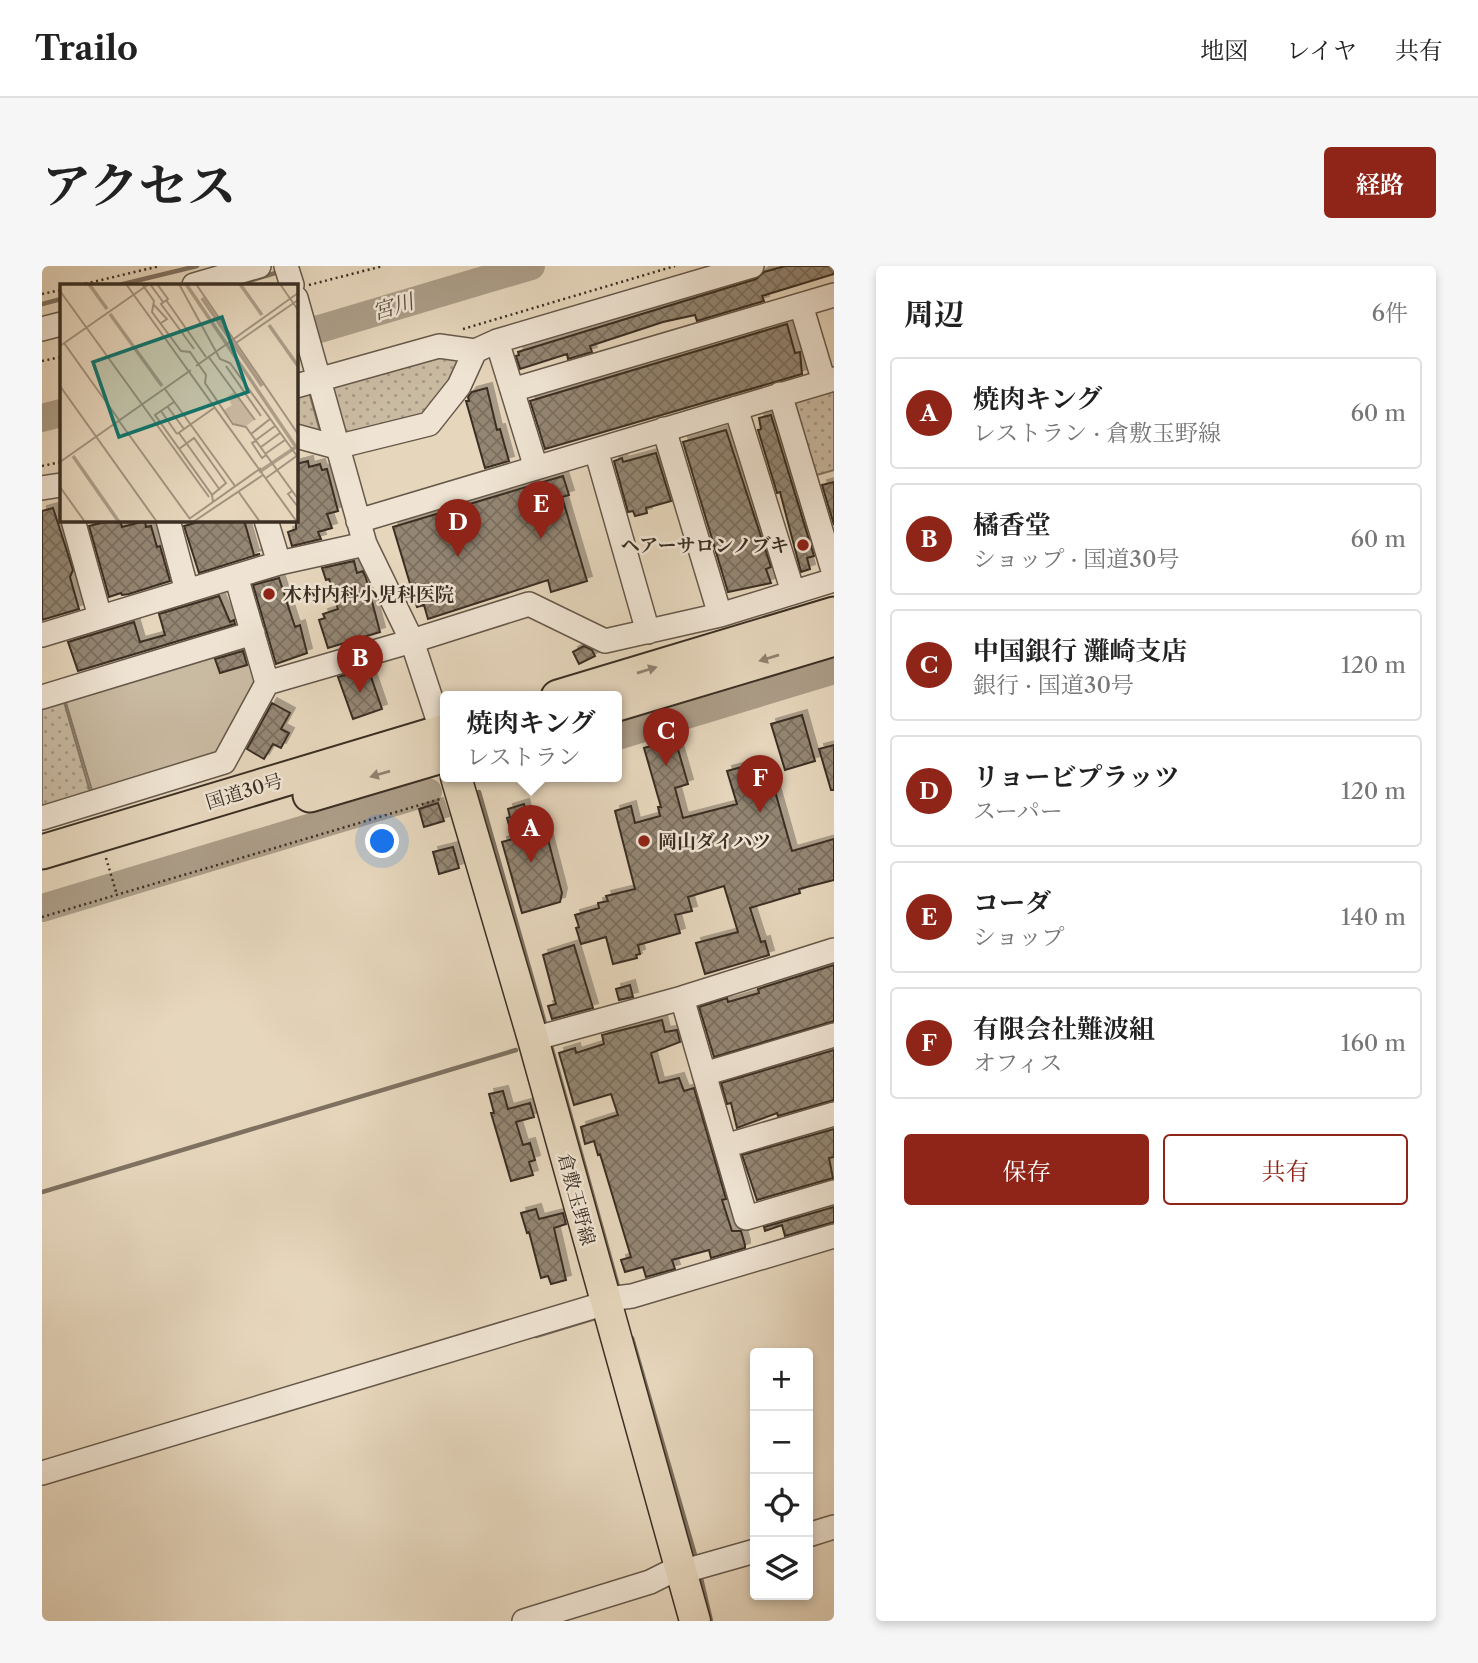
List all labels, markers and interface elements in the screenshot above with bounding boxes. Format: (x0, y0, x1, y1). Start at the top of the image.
text: Trailo (35, 28, 138, 69)
text: 地図 (1200, 36, 1248, 65)
text: レイヤ (1286, 36, 1357, 65)
text: 共有 (1395, 36, 1443, 65)
button: 経路 (1324, 147, 1436, 218)
text: アクセス (42, 155, 237, 216)
inset map (60, 284, 298, 522)
water label: 宮川 (369, 288, 419, 325)
text: 周辺 (904, 296, 964, 333)
text: 6件 (1372, 299, 1408, 327)
text: 焼肉キング (973, 383, 1102, 415)
text: A (920, 399, 938, 427)
text: 60 m (1350, 399, 1406, 427)
text: レストラン · 倉敷玉野線 (973, 419, 1221, 447)
pin: E (518, 481, 564, 539)
pin: D (435, 499, 481, 557)
text: 橘香堂 (973, 509, 1051, 541)
text: B (920, 525, 938, 553)
text: 60 m (1350, 525, 1406, 553)
place label: ヘアーサロンノブキ (621, 534, 789, 557)
marker: ヘアーサロンノブキ (795, 537, 811, 553)
text: ショップ · 国道30号 (973, 545, 1180, 573)
place label: 木村内科小児科医院 (283, 583, 454, 606)
marker: 木村内科小児科医院 (261, 586, 277, 602)
pin: B (337, 635, 383, 693)
text: 中国銀行 灘崎支店 (973, 635, 1188, 667)
text: C (920, 651, 938, 679)
text: 120 m (1341, 651, 1406, 679)
one-way arrow (758, 654, 779, 664)
one-way arrow (637, 664, 658, 675)
text: 銀行 · 国道30号 (973, 671, 1134, 699)
popup (440, 691, 622, 782)
text: 焼肉キング (466, 707, 596, 739)
pin: C (643, 708, 689, 766)
text: レストラン (466, 743, 581, 771)
pin: F (737, 755, 783, 813)
text: リョービプラッツ (973, 761, 1180, 793)
street label: 国道30号 (203, 769, 286, 814)
one-way arrow (369, 770, 390, 780)
text: D (919, 777, 939, 805)
text: 120 m (1341, 777, 1406, 805)
text: スーパー (973, 797, 1063, 825)
pin: A (508, 805, 554, 863)
your location (365, 824, 399, 858)
place label: 岡山ダイハツ (658, 830, 771, 853)
marker: 岡山ダイハツ (636, 833, 652, 849)
text: コーダ (973, 887, 1051, 919)
text: E (921, 903, 937, 931)
text: 140 m (1341, 903, 1406, 931)
text: ショップ (973, 923, 1065, 951)
text: 有限会社難波組 (973, 1013, 1155, 1045)
text: F (921, 1029, 937, 1057)
text: 160 m (1341, 1029, 1406, 1057)
text: オフィス (973, 1049, 1062, 1077)
button: 保存 (904, 1134, 1149, 1205)
button: 共有 (1163, 1134, 1408, 1205)
street label: 倉敷玉野線 (553, 1150, 600, 1248)
map controls (750, 1348, 813, 1600)
button: + (750, 1348, 813, 1411)
button: − (750, 1411, 813, 1474)
button: locate (750, 1474, 813, 1537)
button: layers (750, 1537, 813, 1600)

